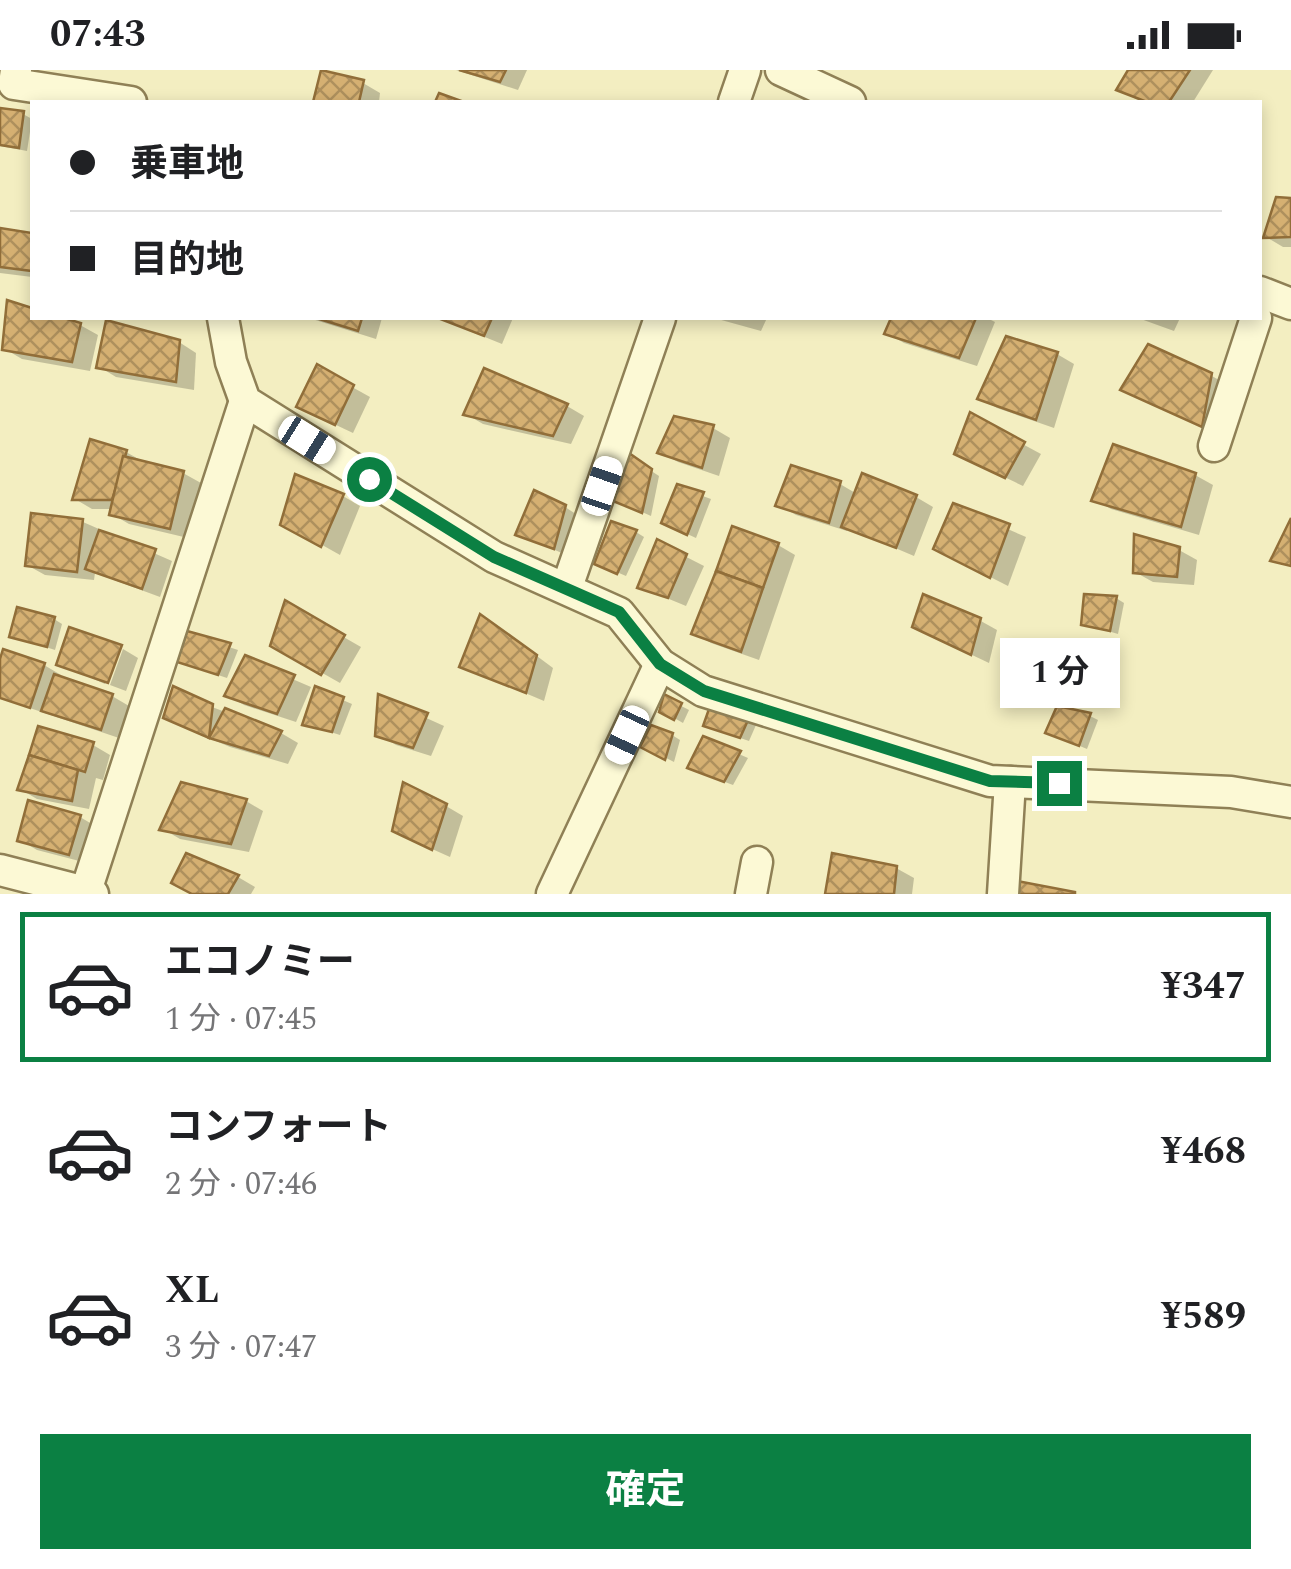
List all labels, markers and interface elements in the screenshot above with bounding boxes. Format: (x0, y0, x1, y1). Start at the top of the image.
text: 07:43 (50, 6, 145, 64)
text: 乗車地 (130, 136, 244, 194)
text: 目的地 (130, 232, 244, 290)
car (274, 411, 340, 469)
car (578, 453, 626, 519)
route start (347, 457, 392, 502)
callout: 1 分 (999, 638, 1119, 708)
text: 1 分 (1031, 648, 1089, 697)
car (601, 701, 653, 769)
route end (1037, 761, 1082, 806)
text: エコノミー (165, 934, 355, 992)
icon: car (45, 942, 135, 1032)
text: ¥347 (1161, 958, 1246, 1016)
text: 1 分 · 07:45 (165, 995, 317, 1044)
text: コンフォート (165, 1099, 392, 1157)
icon: car (45, 1107, 135, 1197)
text: ¥468 (1161, 1123, 1246, 1181)
text: 2 分 · 07:46 (165, 1160, 317, 1209)
text: XL (165, 1262, 219, 1320)
icon: car (45, 1272, 135, 1362)
text: ¥589 (1161, 1288, 1246, 1346)
text: 3 分 · 07:47 (165, 1323, 317, 1372)
button: 確定 (40, 1434, 1251, 1549)

